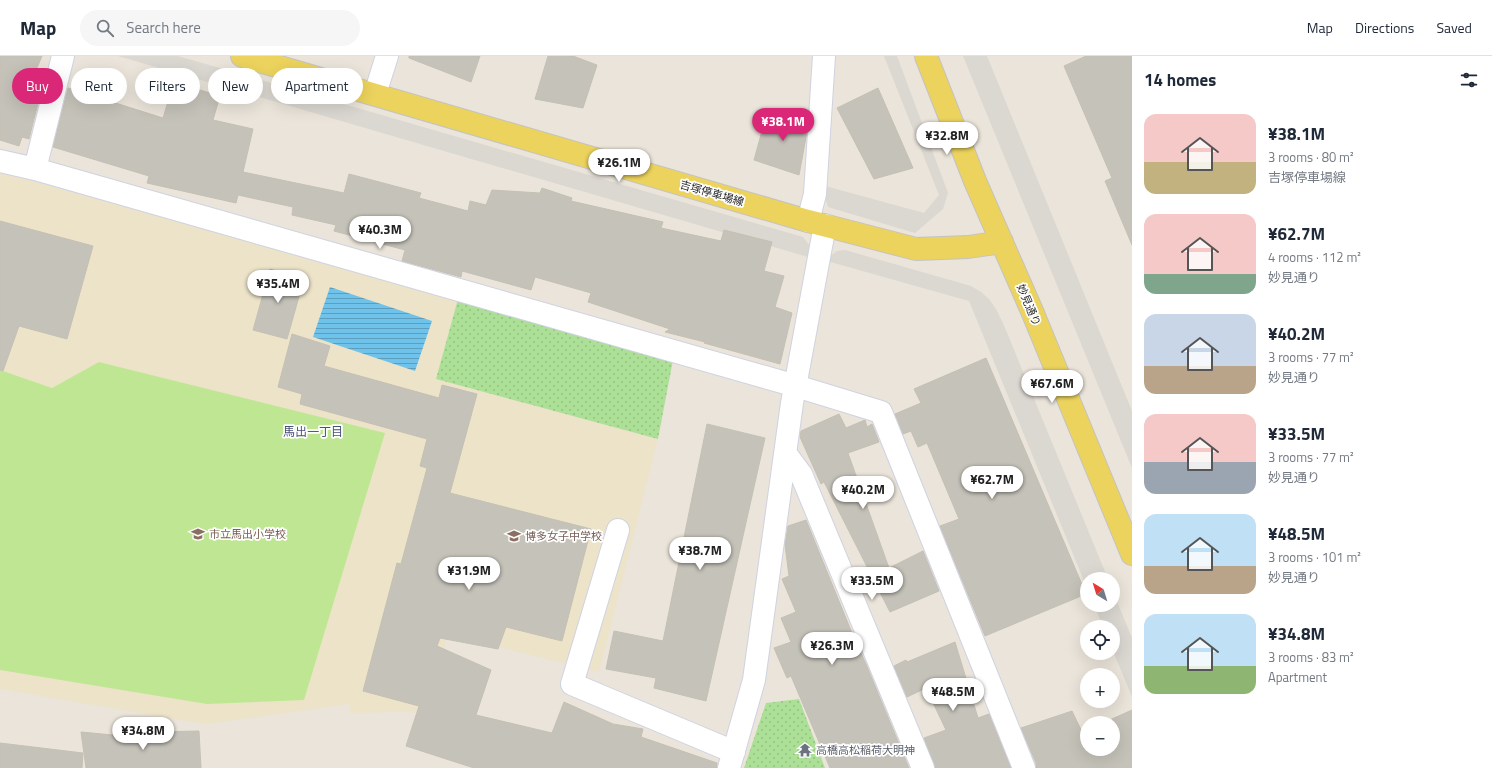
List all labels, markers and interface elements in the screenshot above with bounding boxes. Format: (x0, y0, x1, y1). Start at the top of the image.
search box (80, 10, 360, 46)
text: Map (20, 13, 56, 42)
text: Search here (126, 16, 201, 39)
icon: search (94, 17, 116, 39)
text: Map (1307, 17, 1333, 38)
text: Directions (1355, 17, 1414, 38)
text: Saved (1436, 17, 1472, 38)
text: 14 homes (1144, 67, 1216, 93)
chip: Buy (12, 68, 63, 104)
chip: Rent (71, 68, 127, 104)
chip: Filters (135, 68, 200, 104)
chip: New (208, 68, 263, 104)
chip: Apartment (271, 68, 363, 104)
icon: filters (1458, 69, 1480, 91)
pin: ¥38.1M (750, 108, 816, 142)
text: ¥38.1M (761, 111, 805, 131)
text: ¥38.1M (1268, 121, 1325, 147)
pin: ¥32.8M (914, 122, 980, 156)
text: ¥32.8M (925, 125, 969, 145)
icon: home (1176, 130, 1224, 178)
text: 3 rooms · 80 m² (1268, 147, 1354, 167)
pin: ¥26.1M (586, 149, 652, 183)
text: ¥26.1M (597, 152, 641, 172)
text: 吉塚停車場線 (1268, 167, 1346, 187)
street label: 吉塚停車場線 (678, 176, 746, 210)
pin: ¥40.3M (347, 216, 413, 250)
text: ¥40.3M (358, 219, 402, 239)
text: ¥62.7M (1268, 221, 1325, 247)
icon: home (1176, 230, 1224, 278)
text: 4 rooms · 112 m² (1268, 247, 1361, 267)
text: 妙見通り (1268, 267, 1320, 287)
pin: ¥35.4M (245, 270, 311, 304)
text: ¥35.4M (256, 273, 300, 293)
street label: 妙見通り (1013, 282, 1045, 328)
text: ¥40.2M (1268, 321, 1325, 347)
icon: home (1176, 330, 1224, 378)
text: 3 rooms · 77 m² (1268, 347, 1354, 367)
text: 妙見通り (1268, 367, 1320, 387)
pin: ¥67.6M (1019, 370, 1085, 404)
text: ¥67.6M (1030, 373, 1074, 393)
text: ¥33.5M (1268, 421, 1325, 447)
district label: 馬出一丁目 (283, 422, 343, 441)
icon: home (1176, 430, 1224, 478)
text: 3 rooms · 77 m² (1268, 447, 1354, 467)
pin: ¥62.7M (959, 466, 1025, 500)
text: 妙見通り (1268, 467, 1320, 487)
text: ¥62.7M (970, 469, 1014, 489)
pin: ¥40.2M (830, 476, 896, 510)
text: ¥40.2M (841, 479, 885, 499)
text: ¥48.5M (1268, 521, 1325, 547)
school or university icon: 市立馬出小学校 (190, 526, 206, 542)
place label: 市立馬出小学校 (209, 526, 286, 542)
school or university icon: 博多女子中学校 (506, 528, 522, 544)
place label: 博多女子中学校 (525, 528, 602, 544)
icon: home (1176, 530, 1224, 578)
pin: ¥38.7M (667, 537, 733, 571)
text: ¥38.7M (678, 540, 722, 560)
text: 3 rooms · 101 m² (1268, 547, 1361, 567)
pin: ¥31.9M (436, 557, 502, 591)
text: ¥31.9M (447, 560, 491, 580)
pin: ¥33.5M (839, 567, 905, 601)
text: 妙見通り (1268, 567, 1320, 587)
text: ¥33.5M (850, 570, 894, 590)
north arrow (1080, 572, 1120, 612)
map controls (1080, 572, 1120, 756)
button: locate (1080, 620, 1120, 660)
text: ¥34.8M (1268, 621, 1325, 647)
icon: home (1176, 630, 1224, 678)
pin: ¥26.3M (799, 632, 865, 666)
text: ¥26.3M (810, 635, 854, 655)
text: 3 rooms · 83 m² (1268, 647, 1354, 667)
text: Apartment (1268, 667, 1327, 687)
button: + (1080, 668, 1120, 708)
pin: ¥48.5M (920, 678, 986, 712)
text: ¥48.5M (931, 681, 975, 701)
button: − (1080, 716, 1120, 756)
pin: ¥34.8M (110, 717, 176, 751)
text: ¥34.8M (121, 720, 165, 740)
temple icon: 高橋高松稲荷大明神 (797, 742, 813, 758)
place label: 高橋高松稲荷大明神 (816, 742, 915, 758)

